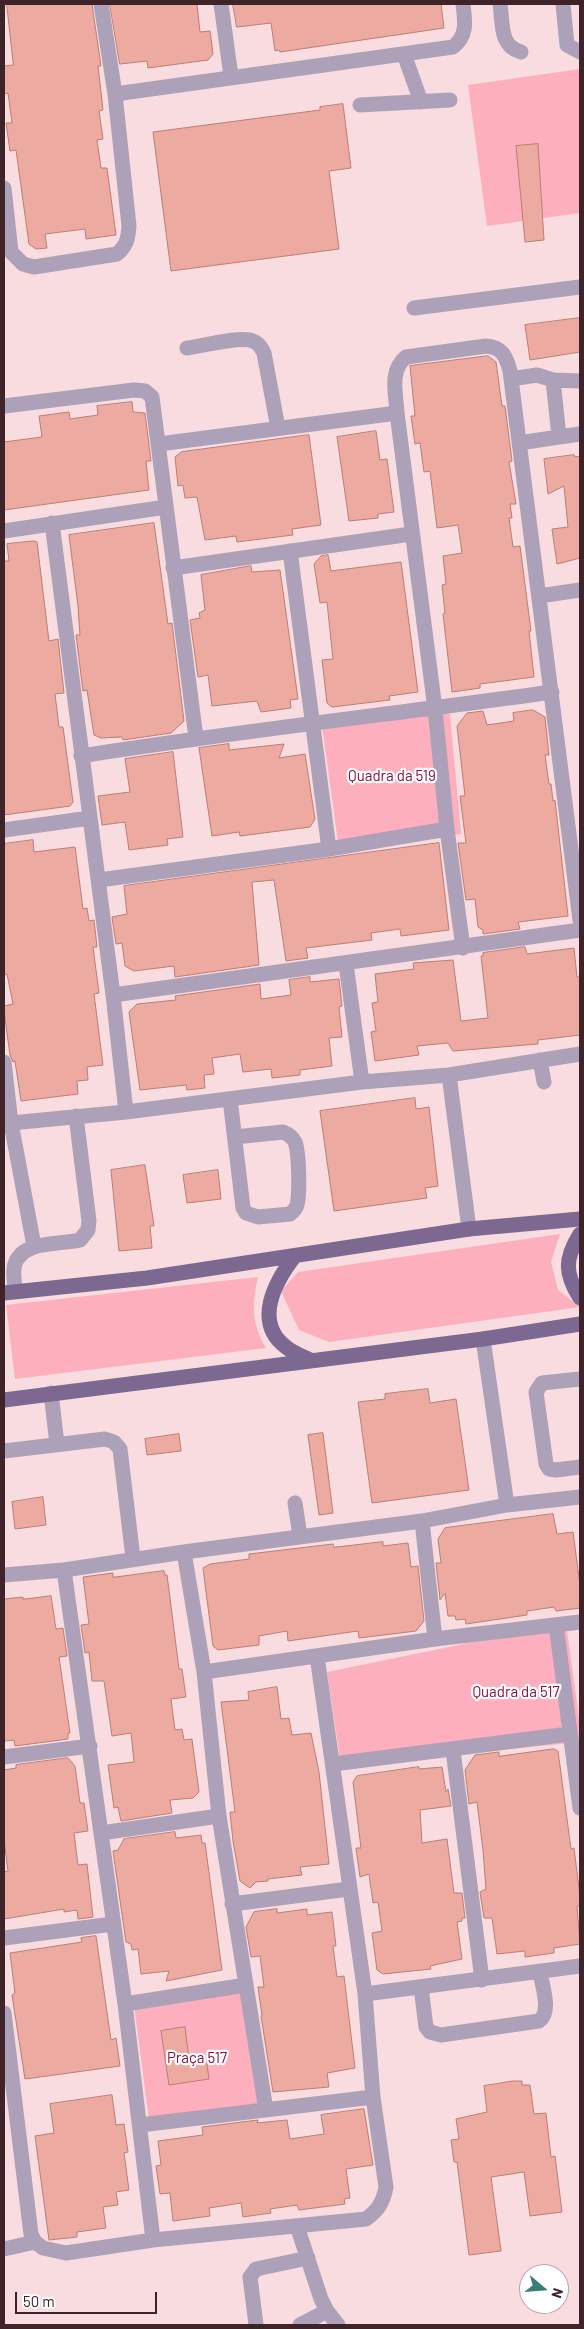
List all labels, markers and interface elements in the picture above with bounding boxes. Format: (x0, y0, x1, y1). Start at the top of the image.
park label: Quadra da 519 (348, 767, 436, 785)
park label: Quadra da 517 (472, 1683, 560, 1701)
park label: Praça 517 (167, 2049, 227, 2067)
north arrow (519, 2264, 569, 2314)
scale bar (18, 2282, 160, 2314)
text: N (548, 2286, 567, 2301)
text: 50 m (23, 2292, 55, 2310)

